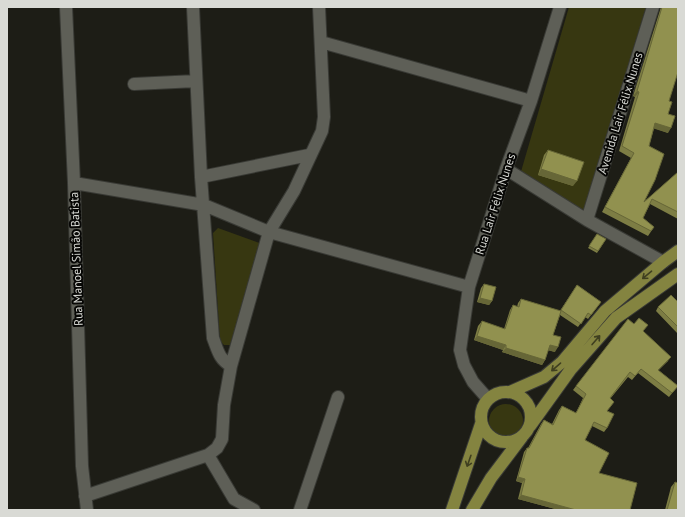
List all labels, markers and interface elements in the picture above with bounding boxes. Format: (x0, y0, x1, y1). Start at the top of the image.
street label: Avenida Lair Félix Nunes (594, 50, 646, 176)
street label: Rua Lair Félix Nunes (472, 152, 518, 256)
street label: Rua Manoel Simão Batista (66, 192, 86, 326)
one-way arrow (643, 270, 653, 279)
one-way arrow (592, 335, 601, 345)
one-way arrow (551, 362, 561, 372)
one-way arrow (464, 454, 472, 466)

